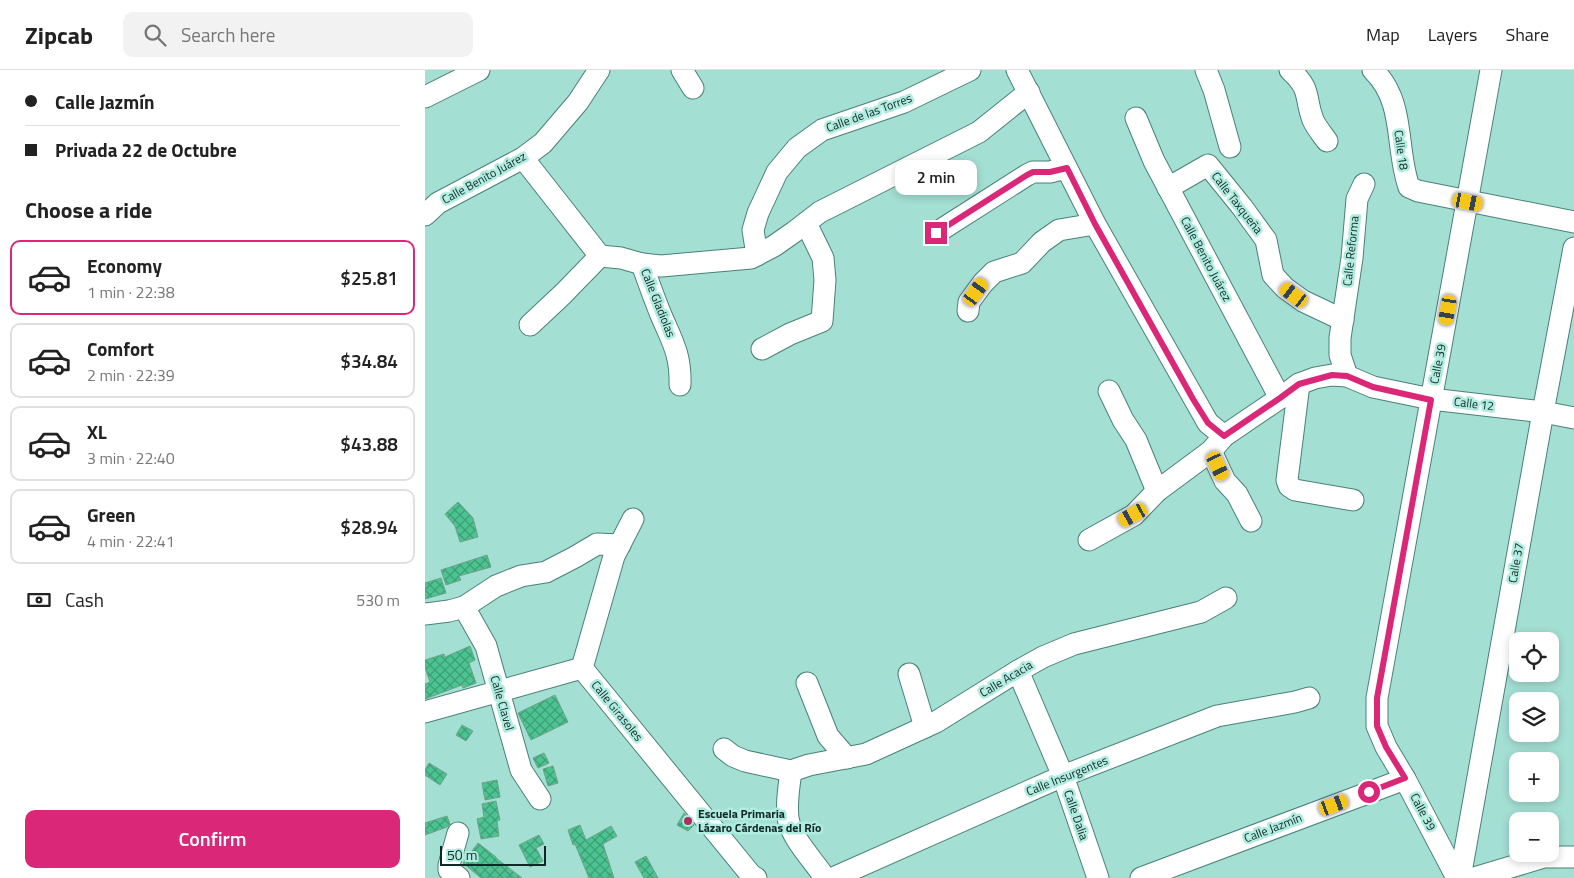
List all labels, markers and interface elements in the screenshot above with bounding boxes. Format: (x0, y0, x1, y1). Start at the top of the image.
search box (123, 12, 473, 57)
text: Zipcab (25, 17, 93, 53)
text: Search here (181, 20, 275, 49)
icon: search (141, 21, 169, 49)
text: Map (1366, 21, 1400, 48)
text: Layers (1428, 21, 1477, 48)
text: Share (1505, 21, 1549, 48)
text: Calle Jazmín (55, 87, 155, 116)
street label: Calle de las Torres (823, 88, 915, 137)
street label: Calle 18 (1389, 129, 1414, 171)
text: Privada 22 de Octubre (55, 135, 237, 164)
street label: Calle Benito Juárez (438, 146, 529, 209)
callout: 2 min (895, 160, 977, 196)
text: 2 min (917, 165, 955, 189)
street label: Calle Taxqueña (1207, 167, 1268, 238)
car (1451, 192, 1484, 212)
text: Choose a ride (25, 193, 152, 227)
street label: Calle Benito Juárez (1176, 213, 1237, 305)
street label: Calle Reforma (1337, 215, 1364, 287)
route end (925, 222, 947, 244)
text: Economy (87, 251, 162, 280)
icon: car (27, 255, 72, 300)
text: $25.81 (340, 263, 398, 292)
street label: Calle Gladiolas (636, 266, 681, 340)
car (961, 275, 990, 309)
text: 1 min · 22:38 (87, 280, 175, 304)
car (1277, 280, 1310, 310)
car (1438, 294, 1457, 326)
text: Comfort (87, 334, 154, 363)
icon: car (27, 338, 72, 383)
street label: Calle 39 (1424, 342, 1451, 385)
text: $34.84 (340, 346, 398, 375)
text: 2 min · 22:39 (87, 363, 175, 387)
street label: Calle 12 (1453, 392, 1495, 415)
text: XL (87, 417, 107, 446)
icon: car (27, 421, 72, 466)
text: $43.88 (340, 429, 398, 458)
text: 3 min · 22:40 (87, 446, 175, 470)
car (1204, 449, 1231, 483)
text: Green (87, 500, 136, 529)
car (1116, 501, 1149, 529)
icon: car (27, 504, 72, 549)
text: $28.94 (340, 512, 398, 541)
text: 4 min · 22:41 (87, 529, 175, 553)
street label: Calle 37 (1503, 541, 1528, 584)
text: Cash (65, 585, 104, 614)
icon: cash (25, 586, 53, 614)
text: 530 m (356, 588, 400, 612)
map controls (1509, 632, 1559, 862)
button: locate (1509, 632, 1559, 682)
street label: Calle Acacia (976, 655, 1036, 702)
street label: Calle Clavel (486, 673, 519, 733)
street label: Calle Girasoles (587, 676, 648, 745)
button: layers (1509, 692, 1559, 742)
street label: Calle Insurgentes (1023, 750, 1111, 801)
button: + (1509, 752, 1559, 802)
route start (1358, 781, 1380, 803)
street label: Calle Dalia (1059, 787, 1094, 842)
street label: Calle 39 (1406, 790, 1441, 834)
car (1317, 793, 1350, 817)
place label: Escuela Primaria Lázaro Cárdenas del Río (698, 804, 821, 837)
street label: Calle Jazmín (1241, 808, 1305, 847)
button: Confirm (25, 810, 400, 868)
button: − (1509, 812, 1559, 862)
marker: Escuela Primaria Lázaro Cárdenas del Río (682, 815, 694, 827)
scale bar (440, 843, 546, 866)
text: 50 m (447, 844, 477, 865)

